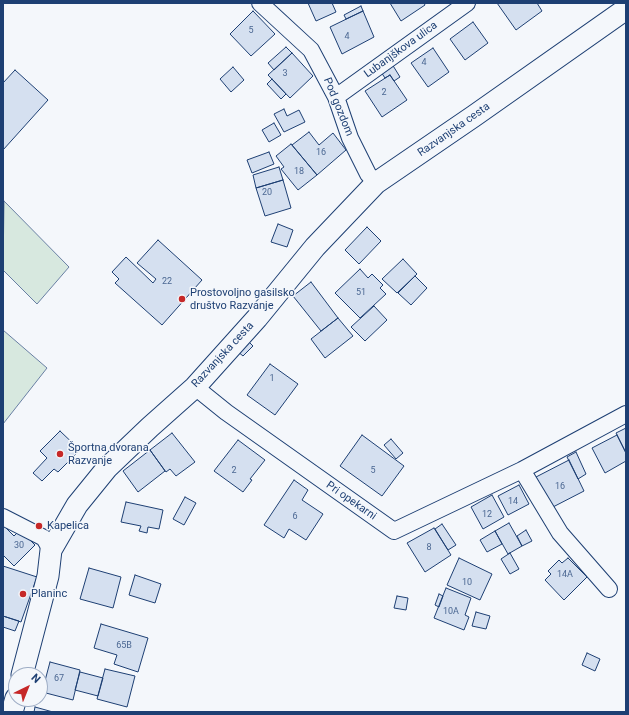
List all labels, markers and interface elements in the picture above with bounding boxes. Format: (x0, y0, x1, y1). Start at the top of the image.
street label: Lubanjškova ulica (362, 19, 440, 81)
house number: 5 (248, 26, 254, 36)
house number: 4 (344, 32, 350, 42)
house number: 4 (421, 58, 427, 68)
house number: 3 (282, 69, 288, 79)
street label: Pod gozdom (320, 76, 356, 138)
house number: 2 (381, 88, 387, 98)
street label: Razvanjska cesta (415, 100, 493, 160)
house number: 16 (316, 148, 326, 158)
house number: 18 (294, 167, 304, 177)
house number: 20 (262, 188, 272, 198)
house number: 22 (162, 277, 172, 287)
place label: Prostovoljno gasilsko društvo Razvanje (190, 286, 295, 312)
house number: 51 (356, 288, 366, 298)
marker: Prostovoljno gasilsko društvo Razvanje (177, 294, 187, 304)
street label: Razvanjska cesta (189, 319, 257, 391)
house number: 1 (269, 374, 275, 384)
place label: Športna dvorana Razvanje (68, 441, 149, 467)
marker: Športna dvorana Razvanje (55, 449, 65, 459)
house number: 2 (231, 466, 237, 476)
house number: 5 (370, 466, 376, 476)
street label: Pri opekarni (323, 479, 379, 523)
house number: 16 (555, 482, 565, 492)
house number: 14 (508, 497, 518, 507)
house number: 12 (482, 510, 492, 520)
house number: 6 (292, 512, 298, 522)
place label: Kapelica (47, 519, 89, 533)
marker: Kapelica (34, 521, 44, 531)
house number: 30 (14, 541, 24, 551)
house number: 8 (426, 543, 432, 553)
house number: 14A (557, 570, 573, 580)
house number: 10 (462, 578, 472, 588)
place label: Planinc (31, 587, 67, 601)
marker: Planinc (18, 589, 28, 599)
house number: 10A (443, 607, 459, 617)
house number: 65B (116, 641, 132, 651)
north arrow (8, 667, 48, 707)
text: N (29, 671, 43, 686)
house number: 67 (54, 674, 64, 684)

